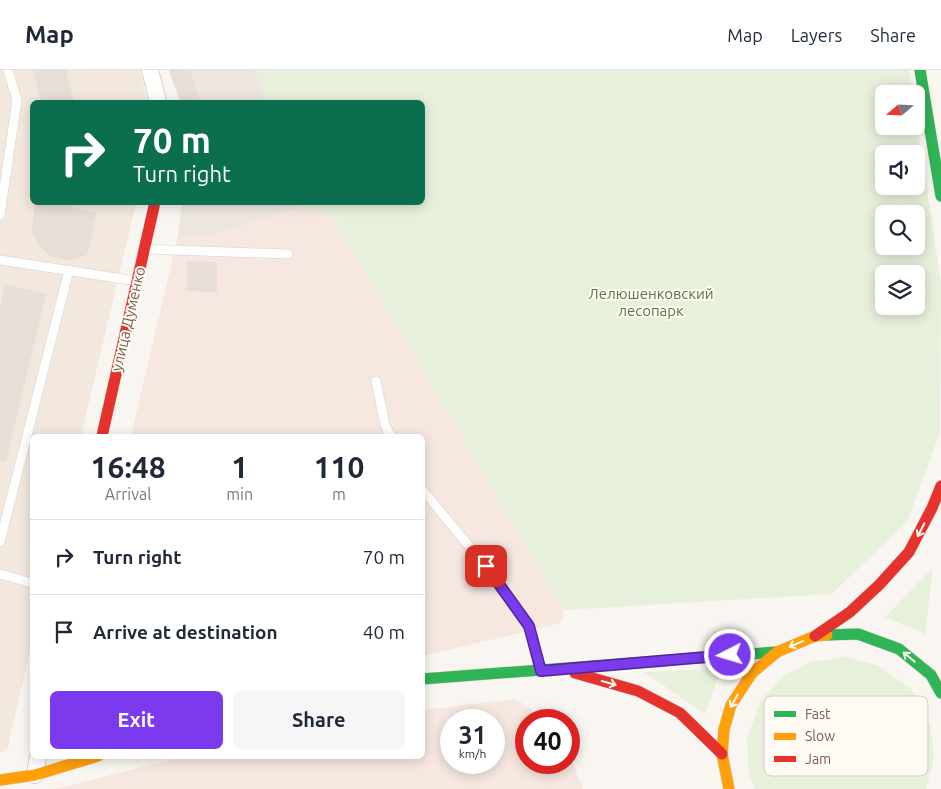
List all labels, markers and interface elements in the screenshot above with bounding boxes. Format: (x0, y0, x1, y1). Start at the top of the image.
text: Map (25, 21, 74, 48)
text: Map (727, 25, 763, 45)
text: Layers (791, 25, 842, 45)
text: Share (870, 25, 916, 45)
north arrow (875, 85, 925, 135)
map controls (875, 85, 925, 315)
icon: right (50, 120, 115, 185)
text: 70 m (133, 120, 211, 160)
button: sound (875, 145, 925, 195)
text: Turn right (133, 161, 231, 186)
button: search (875, 205, 925, 255)
street label: улица Думенко (108, 265, 148, 373)
button: layers (875, 265, 925, 315)
park label: Лелюшенковский лесопарк (588, 285, 714, 319)
text: 16:48 (91, 450, 166, 484)
text: 1 (231, 450, 248, 484)
text: 110 (314, 450, 364, 484)
text: Arrival (105, 485, 151, 503)
text: min (226, 485, 253, 503)
text: m (332, 485, 346, 503)
one-way arrow (916, 522, 925, 537)
icon: right (50, 543, 78, 571)
pin (465, 545, 507, 587)
text: Turn right (93, 546, 181, 568)
text: 70 m (363, 546, 405, 568)
icon: arrive (472, 552, 500, 580)
icon: arrive (50, 618, 78, 646)
text: Arrive at destination (93, 621, 278, 643)
text: 40 m (363, 621, 405, 643)
position arrow (703, 628, 755, 680)
one-way arrow (789, 639, 804, 649)
one-way arrow (903, 652, 916, 663)
one-way arrow (600, 679, 616, 688)
button: Exit (50, 691, 223, 749)
button: Share (233, 691, 405, 749)
one-way arrow (729, 693, 739, 707)
legend (764, 696, 928, 776)
text: Fast (805, 706, 831, 722)
speed limit sign: 40 (515, 709, 580, 774)
text: 31 (458, 721, 487, 749)
text: Slow (805, 728, 835, 744)
text: km/h (459, 747, 486, 760)
text: Jam (805, 751, 831, 767)

